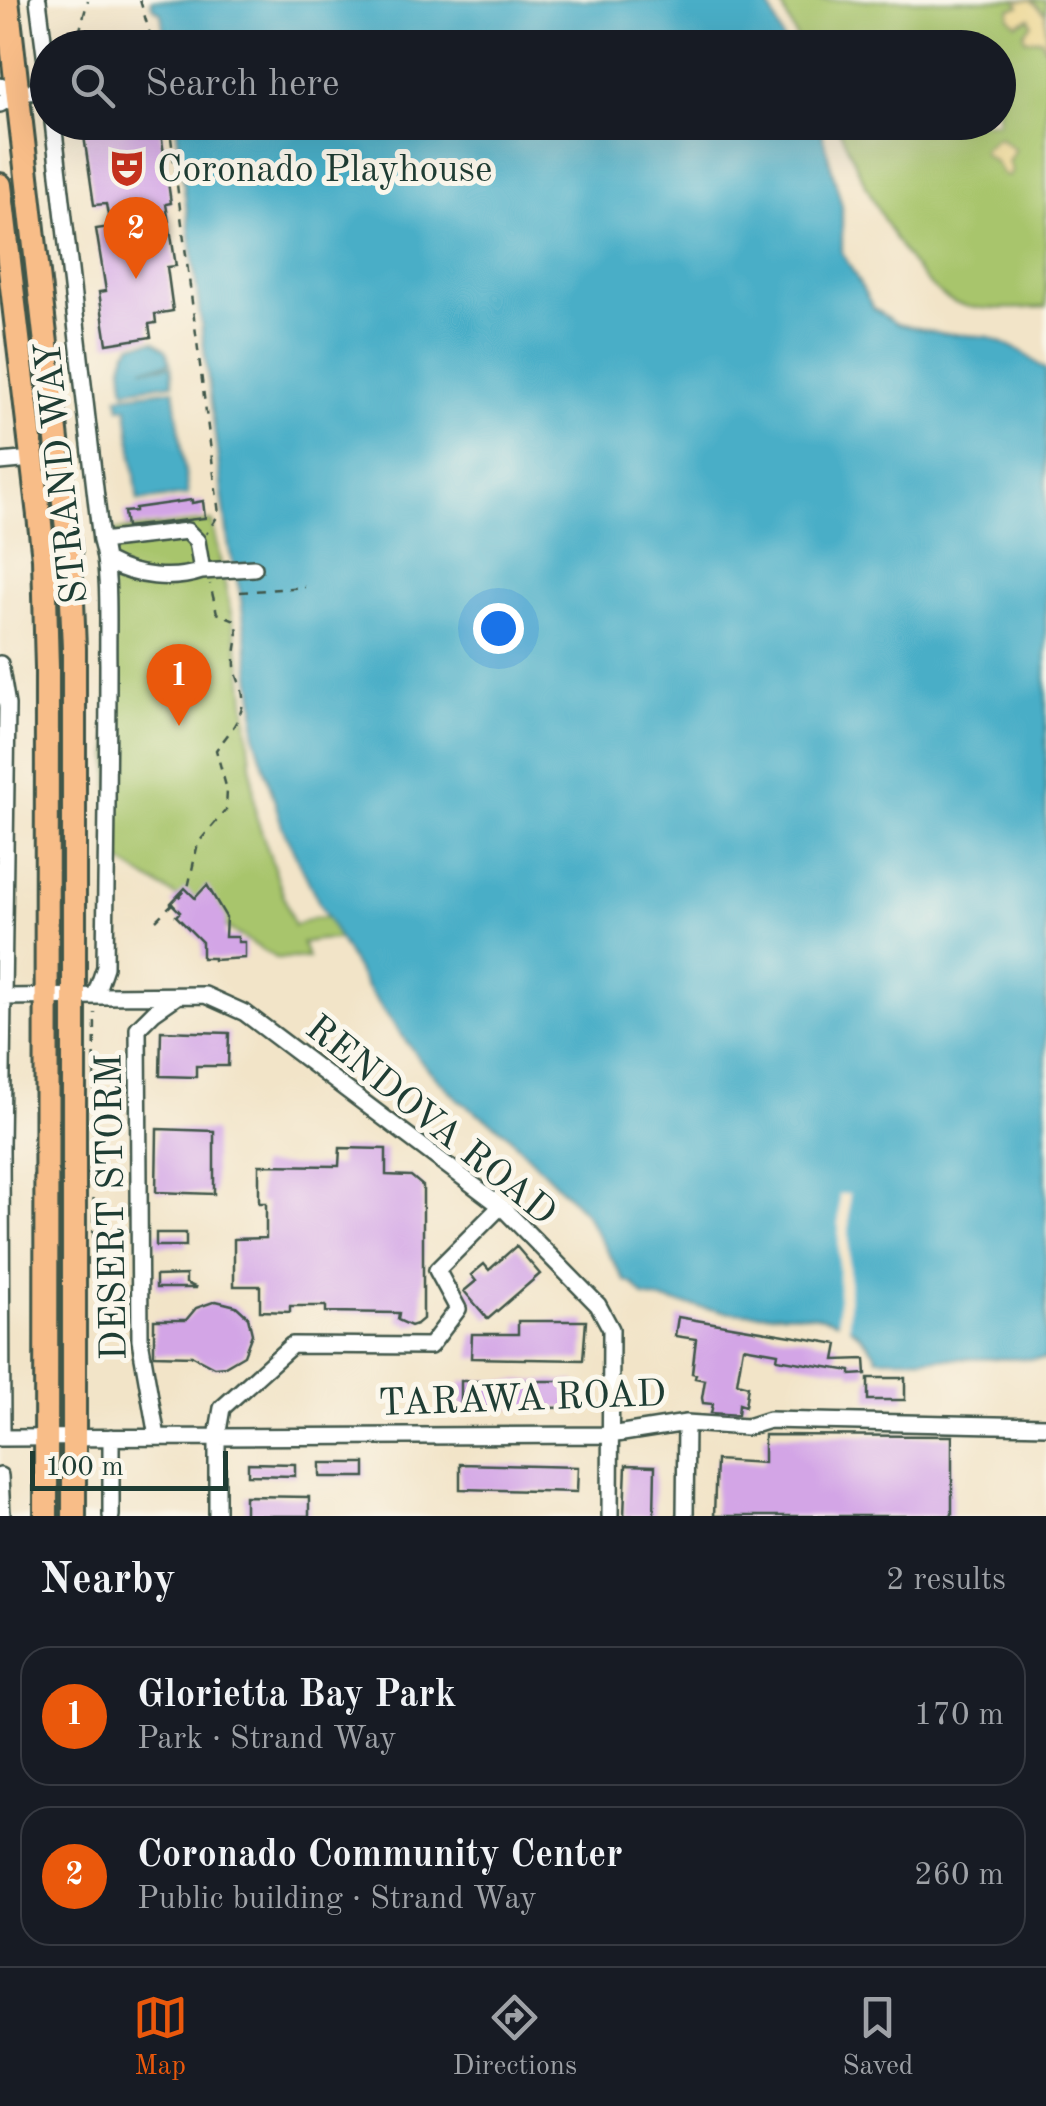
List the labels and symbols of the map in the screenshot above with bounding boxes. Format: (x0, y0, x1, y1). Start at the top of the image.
theatre icon: Coronado Playhouse (106, 147, 148, 189)
place label: Coronado Playhouse (157, 152, 493, 190)
pin: 2 (104, 196, 168, 279)
street label: STRAND WAY (30, 340, 96, 606)
your location (473, 603, 524, 654)
pin: 1 (146, 644, 212, 726)
street label: RENDOVA ROAD (298, 1009, 562, 1234)
street label: DESERT STORM (91, 1053, 135, 1361)
street label: TARAWA ROAD (377, 1376, 667, 1424)
scale bar (30, 1446, 228, 1490)

